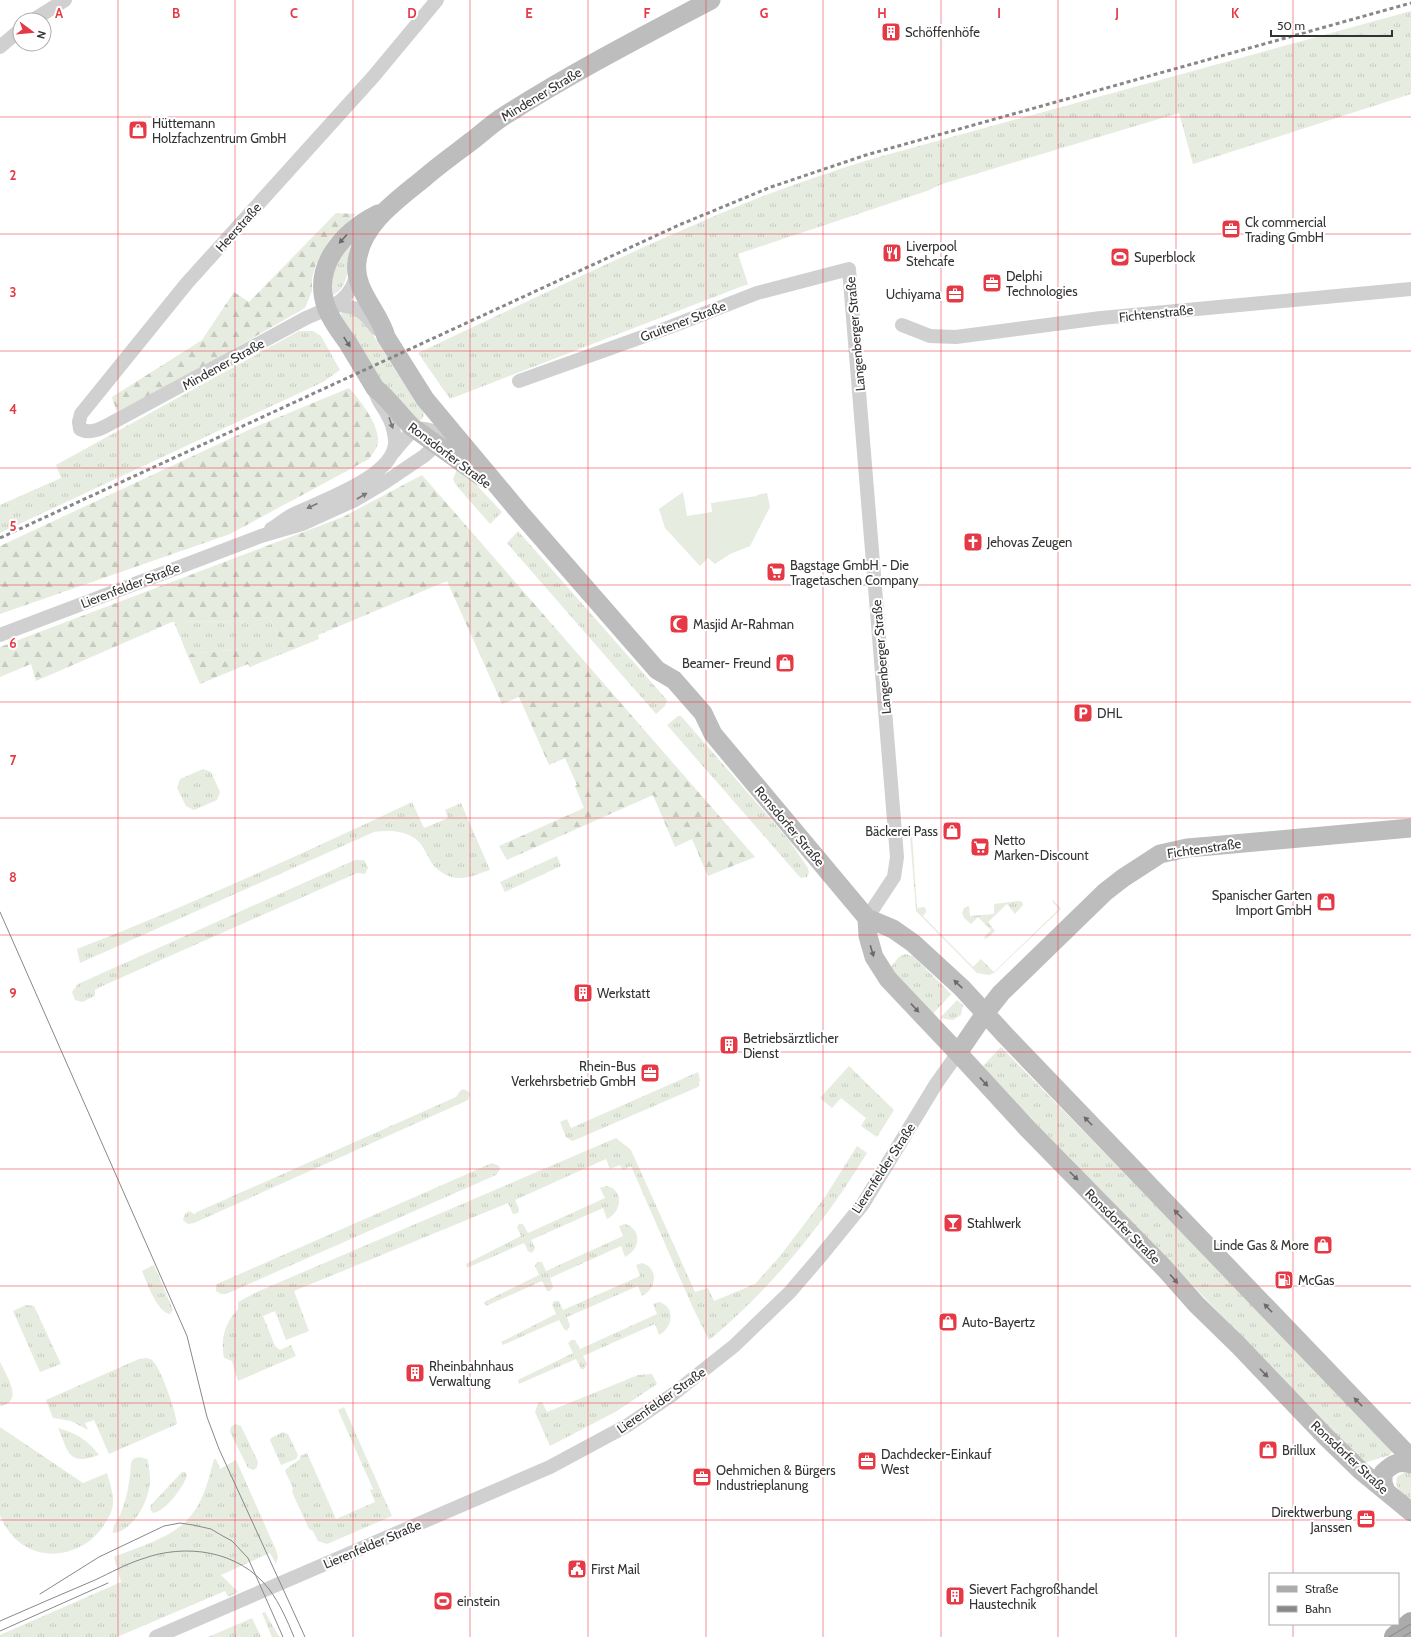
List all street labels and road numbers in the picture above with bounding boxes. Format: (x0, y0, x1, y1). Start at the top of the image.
street label: Mindener Straße (498, 63, 585, 124)
street label: Heerstraße (212, 199, 264, 255)
street label: Langenberger Straße (842, 276, 868, 392)
street label: Gruitener Straße (638, 297, 728, 345)
street label: Fichtenstraße (1118, 301, 1194, 325)
street label: Mindener Straße (179, 335, 267, 393)
street label: Ronsdorfer Straße (405, 419, 495, 492)
street label: Lierenfelder Straße (78, 559, 182, 611)
street label: Langenberger Straße (868, 599, 894, 715)
street label: Ronsdorfer Straße (752, 783, 828, 870)
street label: Fichtenstraße (1166, 835, 1242, 861)
street label: Lierenfelder Straße (848, 1120, 918, 1216)
street label: Ronsdorfer Straße (1082, 1185, 1164, 1267)
street label: Lierenfelder Straße (614, 1363, 709, 1437)
street label: Ronsdorfer Straße (1308, 1417, 1392, 1497)
street label: Lierenfelder Straße (321, 1516, 424, 1572)

